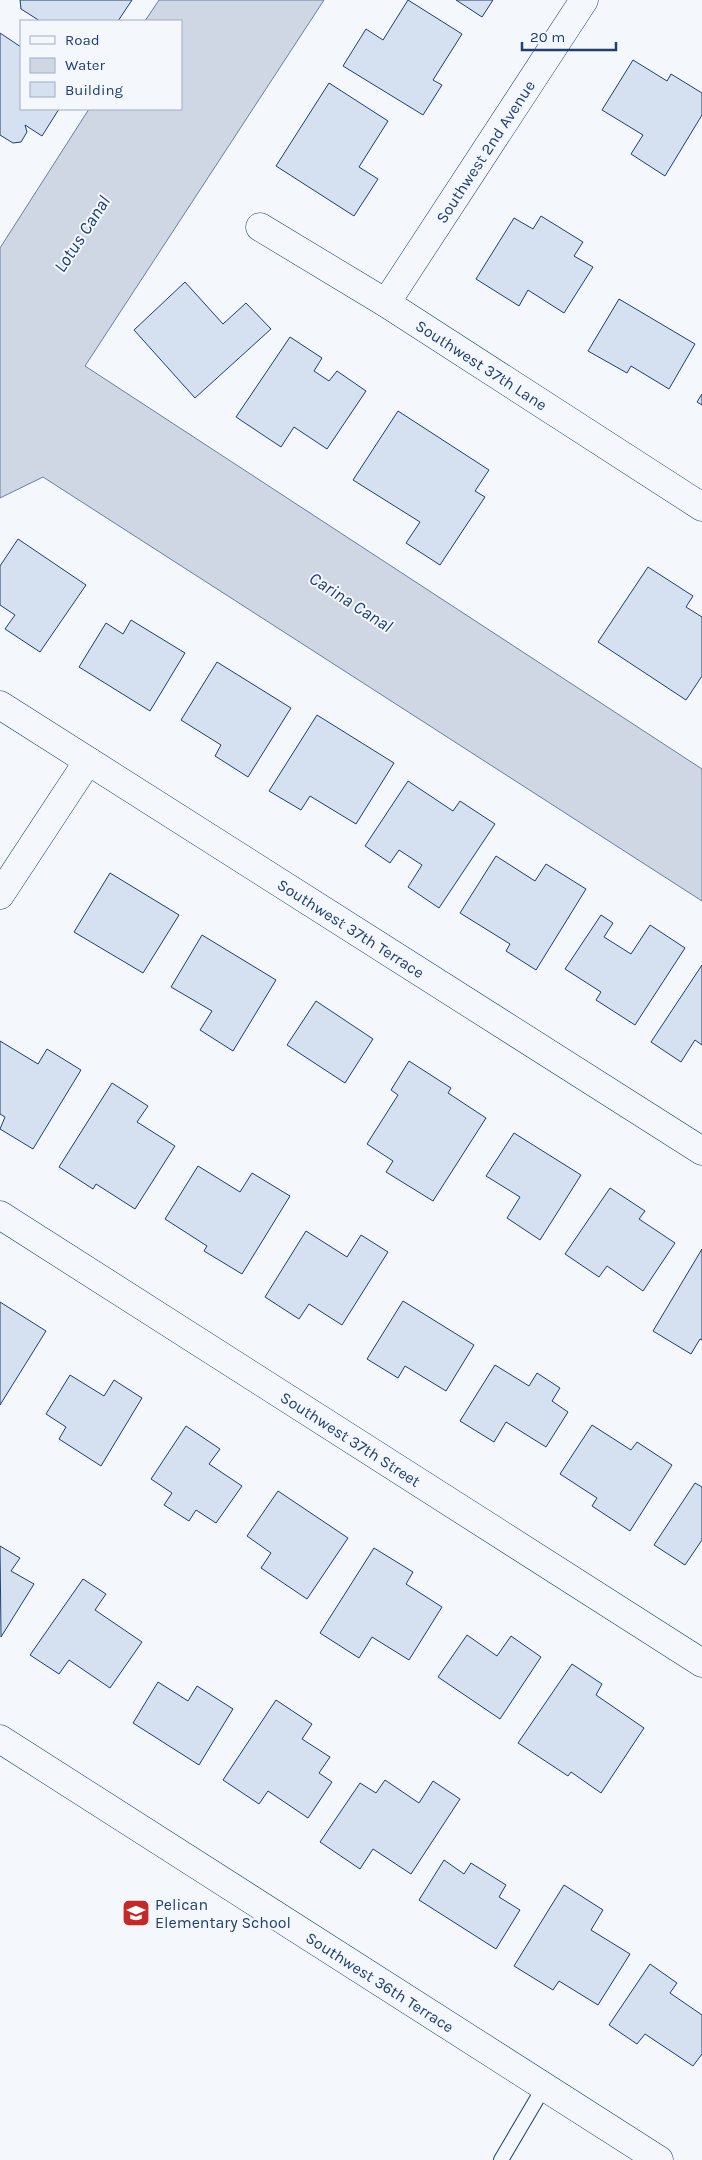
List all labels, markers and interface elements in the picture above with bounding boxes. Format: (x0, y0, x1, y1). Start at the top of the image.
legend (20, 20, 182, 110)
scale bar (522, 20, 616, 52)
text: 20 m (530, 28, 565, 46)
text: Road (65, 31, 100, 49)
text: Water (65, 56, 106, 74)
street label: Southwest 2nd Avenue (432, 77, 539, 227)
text: Building (65, 81, 123, 99)
water label: Lotus Canal (49, 191, 115, 277)
street label: Southwest 37th Lane (412, 316, 551, 415)
water label: Carina Canal (305, 567, 397, 637)
street label: Southwest 37th Terrace (274, 875, 428, 982)
street label: Southwest 37th Street (277, 1388, 424, 1491)
place label: Pelican Elementary School (155, 1895, 291, 1932)
school or university icon: Pelican Elementary School (121, 1898, 151, 1928)
street label: Southwest 36th Terrace (302, 1928, 457, 2037)

